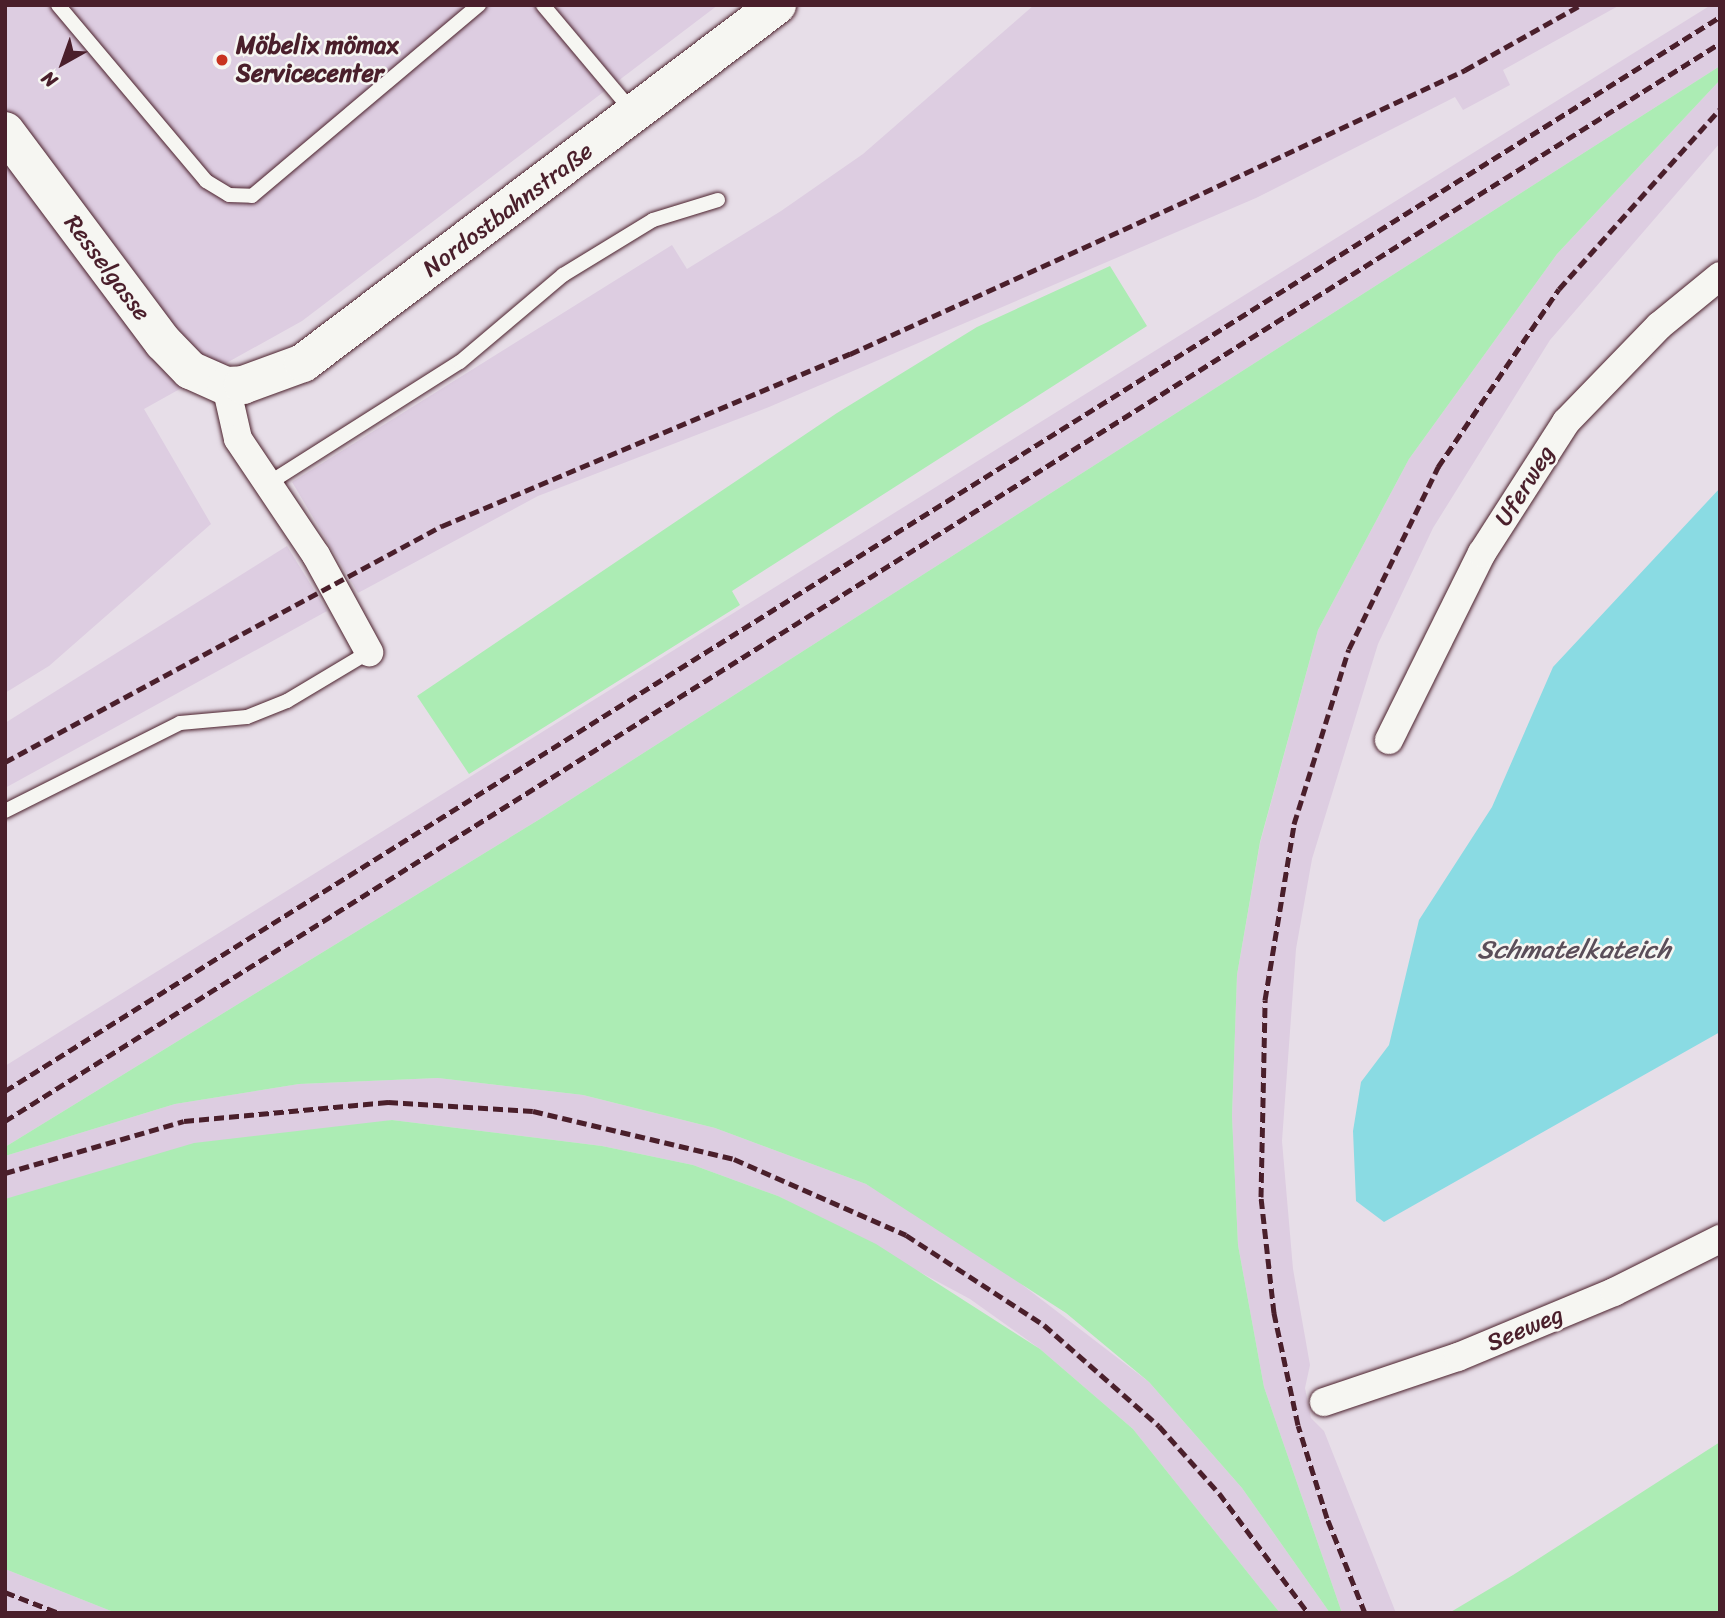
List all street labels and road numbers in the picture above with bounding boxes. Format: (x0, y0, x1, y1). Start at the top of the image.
street label: Nordostbahnstraße (417, 137, 599, 283)
street label: Resselgasse (58, 209, 156, 327)
street label: Uferweg (1489, 440, 1561, 532)
street label: Seeweg (1483, 1300, 1567, 1358)

